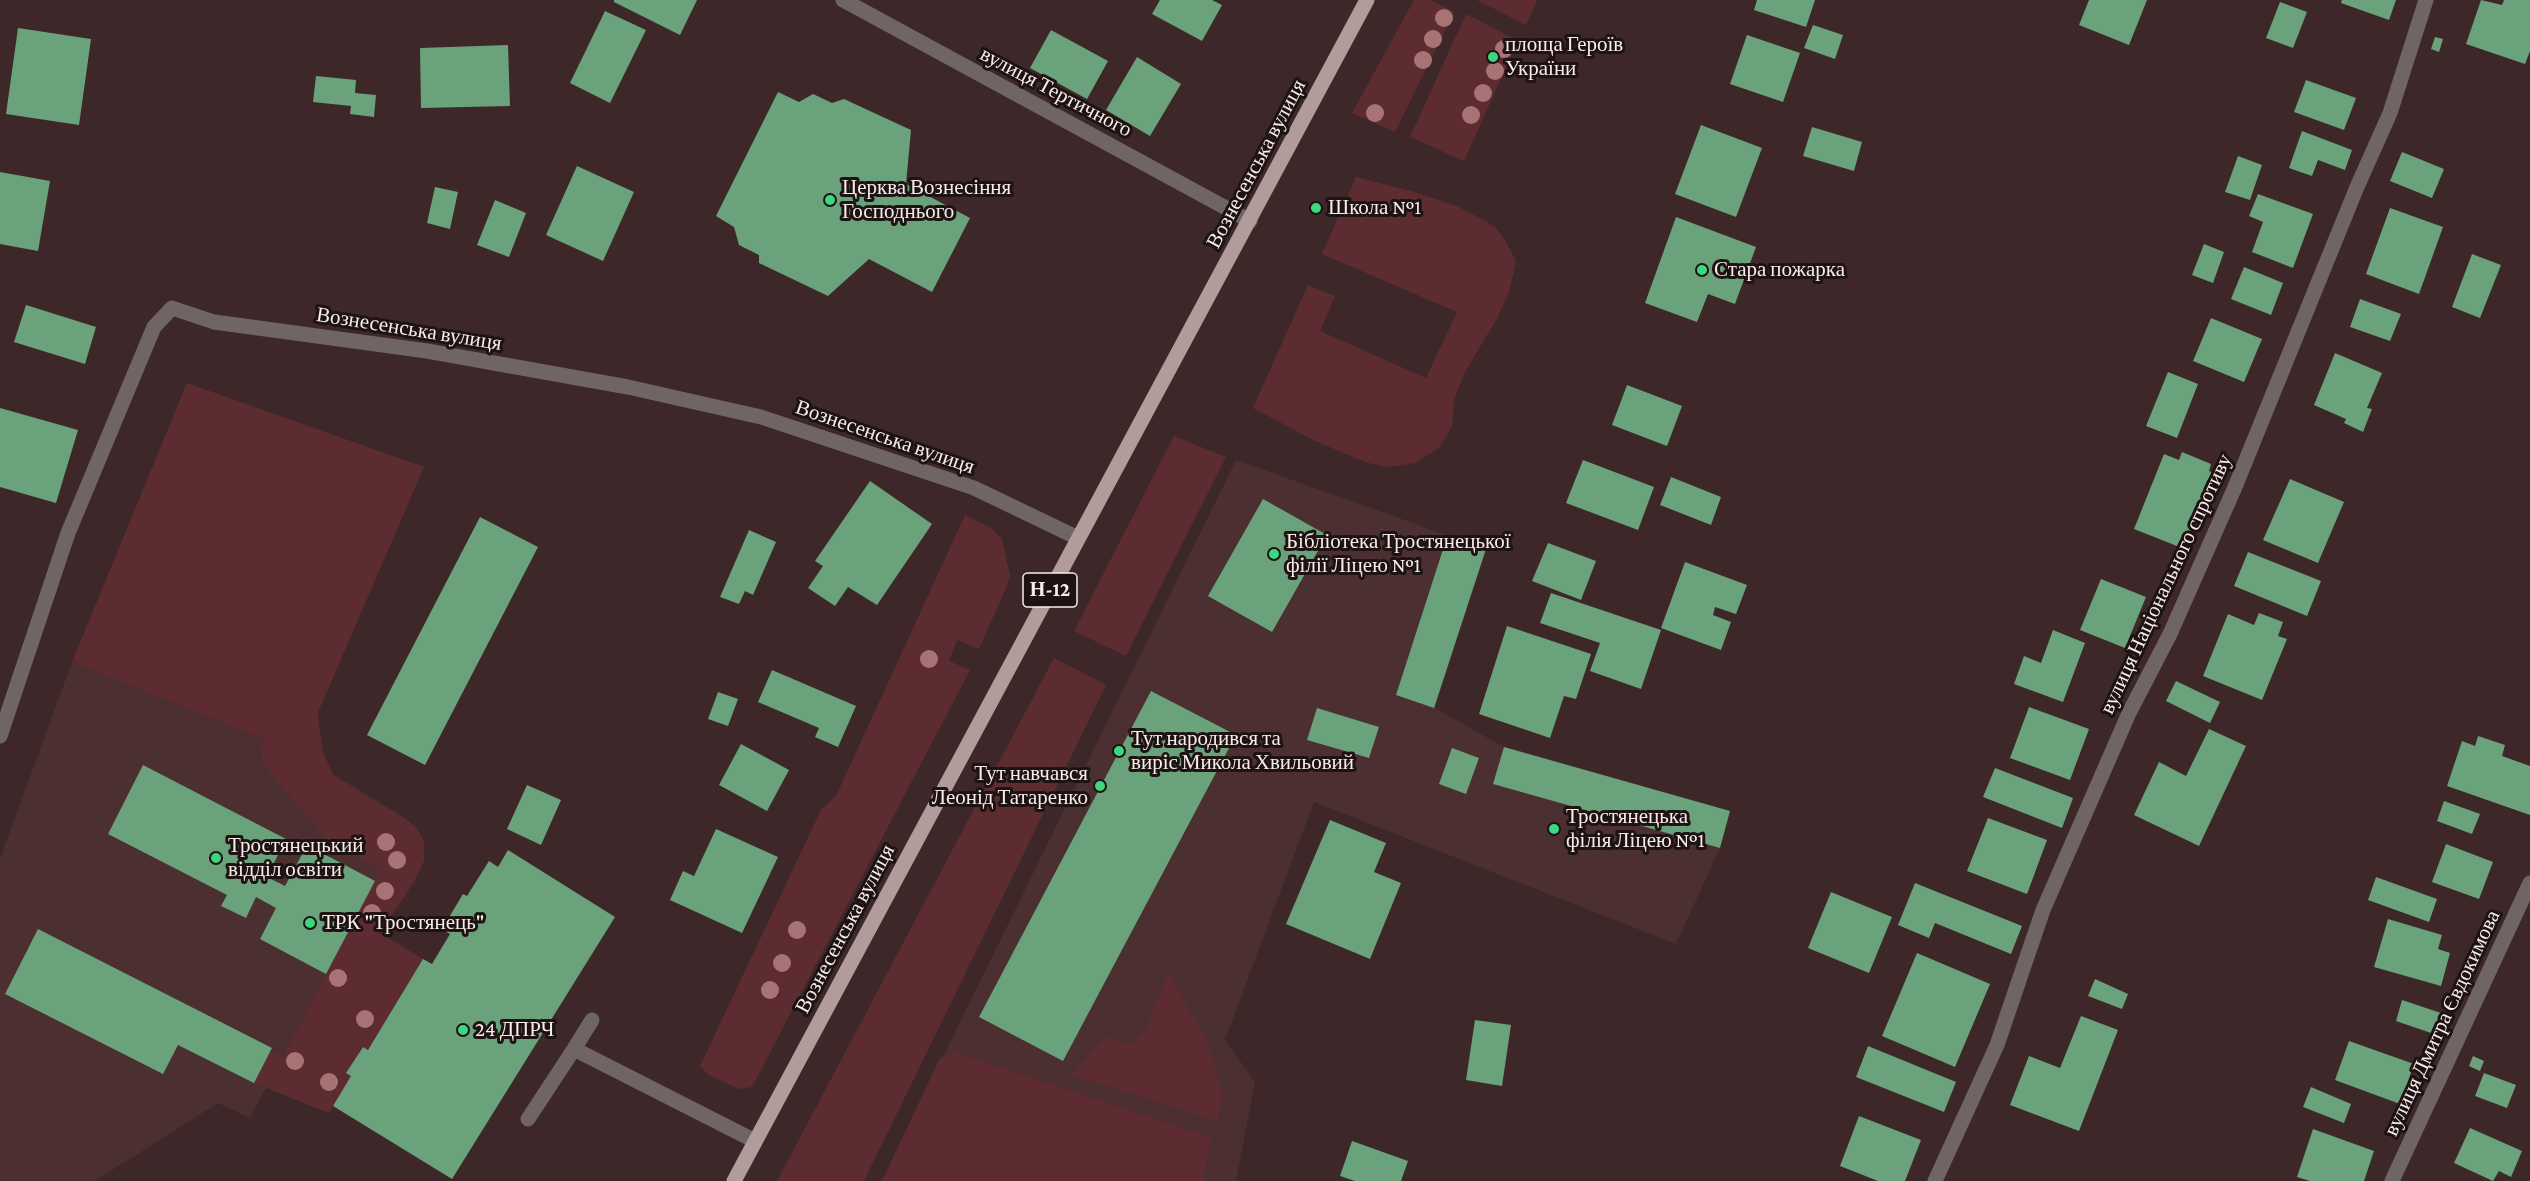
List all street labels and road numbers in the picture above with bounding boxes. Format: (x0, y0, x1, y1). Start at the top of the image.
street label: вулиця Тертичного (976, 41, 1136, 143)
street label: Вознесенська вулиця (1201, 75, 1311, 253)
street label: Вознесенська вулиця (314, 302, 504, 356)
street label: Вознесенська вулиця (792, 395, 978, 479)
street label: вулиця Національного спротиву (2095, 450, 2237, 718)
road number: Н-12 (1023, 573, 1077, 607)
street label: Вознесенська вулиця (790, 840, 900, 1018)
street label: вулиця Дмитра Євдокимова (2379, 906, 2505, 1140)

